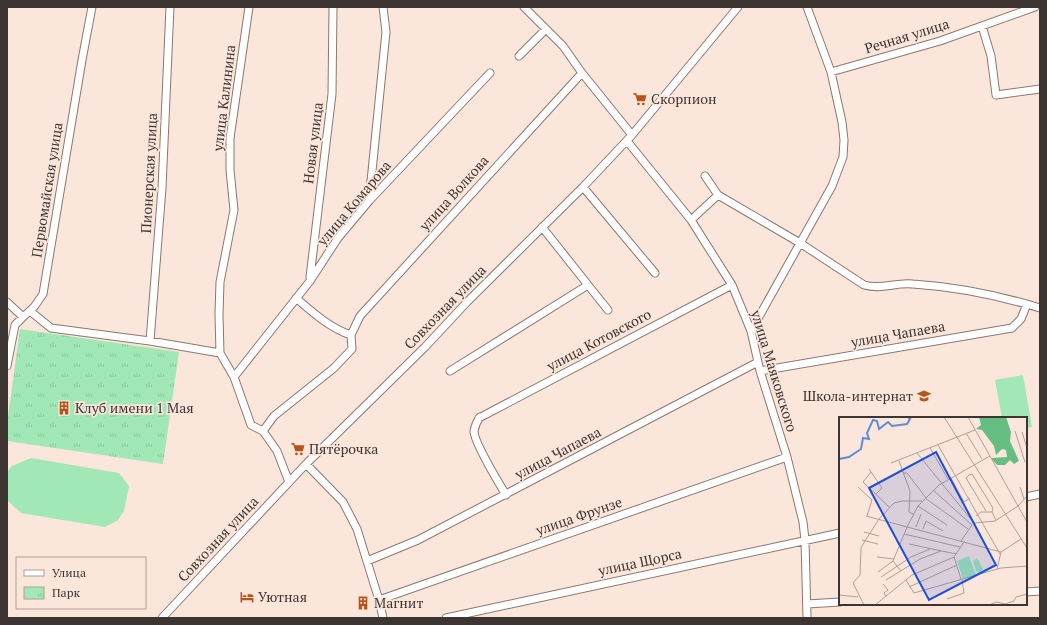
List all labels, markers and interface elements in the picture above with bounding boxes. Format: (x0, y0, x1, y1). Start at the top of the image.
street label: Речная улица (862, 14, 951, 57)
street label: улица Калинина (207, 44, 239, 153)
place label: Скорпион (651, 89, 717, 108)
supermarket icon: Скорпион (632, 91, 648, 107)
street label: Новая улица (298, 101, 327, 185)
street label: Пионерская улица (136, 112, 161, 234)
street label: Первомайская улица (26, 121, 67, 259)
street label: улица Волкова (414, 151, 493, 235)
street label: улица Комарова (312, 156, 395, 250)
street label: Совхозная улица (399, 260, 490, 353)
street label: улица Котовского (542, 304, 654, 376)
street label: улица Маяковского (747, 307, 802, 434)
street label: улица Чапаева (848, 316, 946, 351)
place label: Школа-интернат (803, 386, 913, 405)
school or university icon: Школа-интернат (916, 388, 932, 404)
place label: Клуб имени 1 Мая (75, 398, 194, 417)
building icon: Клуб имени 1 Мая (56, 400, 72, 416)
inset map (839, 417, 1027, 605)
street label: улица Чапаева (510, 422, 604, 484)
place label: Пятёрочка (309, 439, 378, 458)
supermarket icon: Пятёрочка (290, 441, 306, 457)
street label: Совхозная улица (173, 492, 262, 585)
street label: улица Фрунзе (532, 492, 625, 539)
street label: улица Щорса (596, 543, 683, 580)
legend (16, 557, 146, 609)
text: Улица (52, 565, 86, 580)
text: Парк (52, 585, 80, 600)
place label: Уютная (258, 587, 307, 606)
hotel icon: Уютная (239, 589, 255, 605)
place label: Магнит (374, 593, 423, 612)
building icon: Магнит (355, 595, 371, 611)

